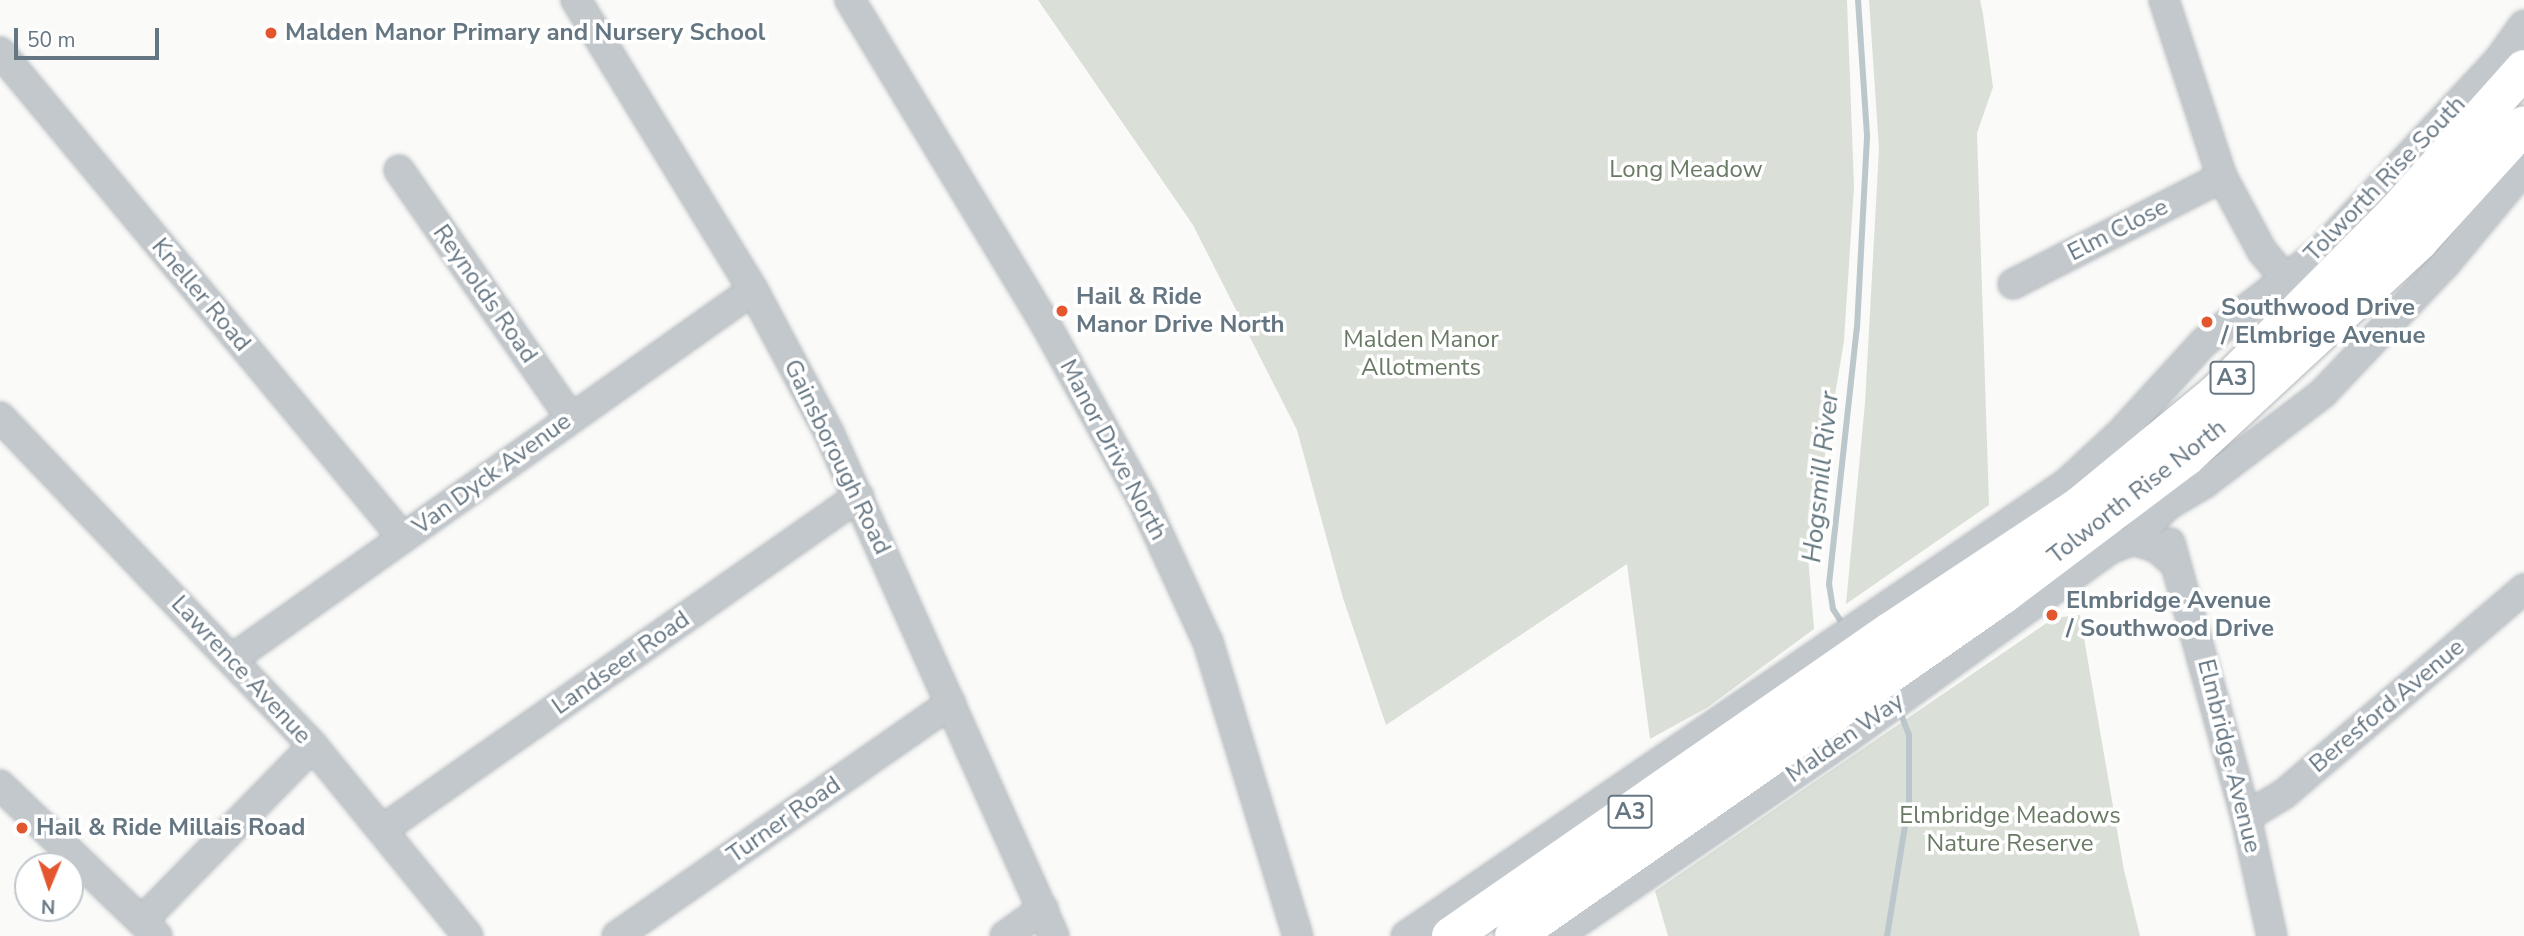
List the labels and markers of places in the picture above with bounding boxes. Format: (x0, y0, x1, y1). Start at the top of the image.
place label: Malden Manor Primary and Nursery School (285, 19, 765, 47)
marker: Malden Manor Primary and Nursery School (263, 25, 279, 41)
place label: Hail & Ride Manor Drive North (1076, 283, 1285, 339)
place label: Southwood Drive / Elmbrige Avenue (2221, 294, 2425, 350)
marker: Hail & Ride Manor Drive North (1054, 303, 1070, 319)
marker: Southwood Drive / Elmbrige Avenue (2199, 314, 2215, 330)
place label: Elmbridge Avenue / Southwood Drive (2066, 587, 2274, 643)
marker: Elmbridge Avenue / Southwood Drive (2044, 607, 2060, 623)
place label: Hail & Ride Millais Road (36, 814, 306, 842)
marker: Hail & Ride Millais Road (14, 820, 30, 836)

